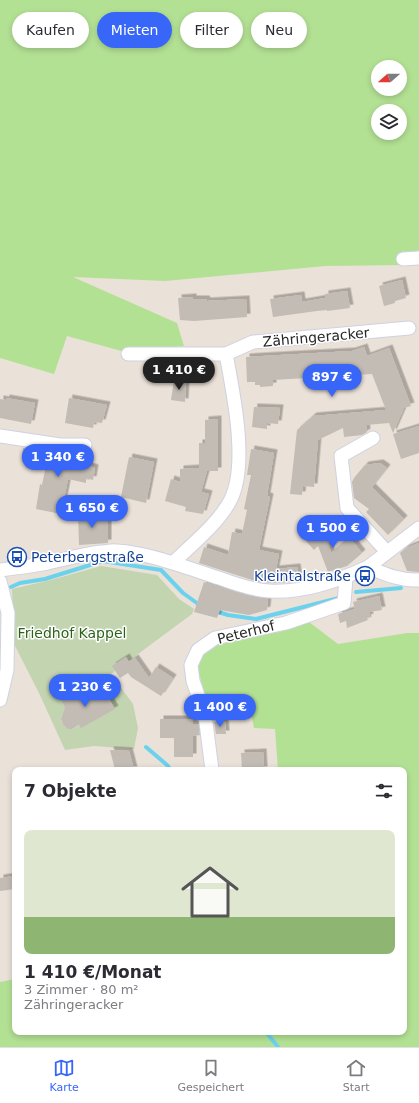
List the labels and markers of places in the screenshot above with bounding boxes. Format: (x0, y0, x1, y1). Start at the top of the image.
pin: 1 410 € (142, 357, 216, 391)
pin: 897 € (304, 364, 360, 398)
pin: 1 340 € (21, 444, 95, 478)
pin: 1 650 € (55, 495, 129, 529)
pin: 1 500 € (296, 515, 370, 549)
bus stop icon: Peterbergstraße (6, 546, 28, 568)
place label: Peterbergstraße (31, 549, 144, 565)
bus stop icon: Kleintalstraße (354, 565, 376, 587)
place label: Kleintalstraße (254, 568, 351, 584)
pin: 1 230 € (48, 674, 122, 708)
pin: 1 400 € (183, 694, 257, 728)

